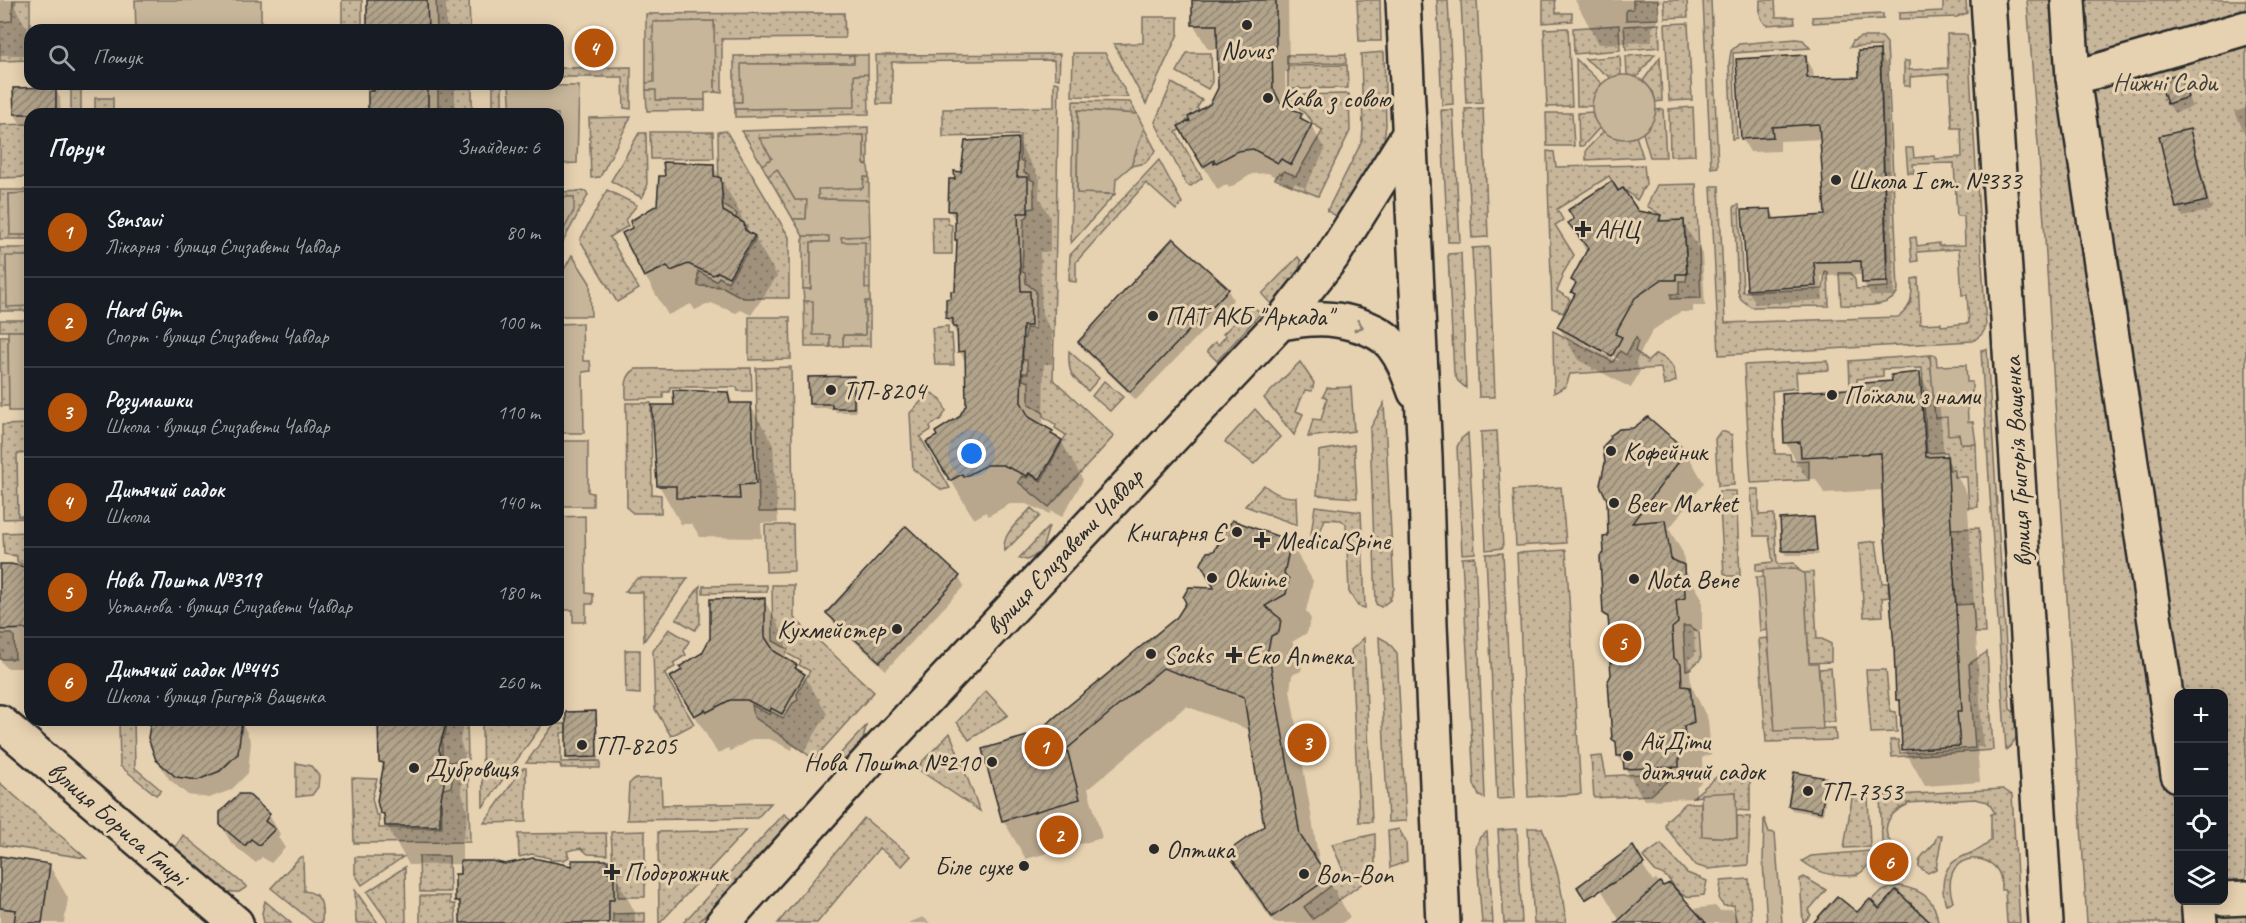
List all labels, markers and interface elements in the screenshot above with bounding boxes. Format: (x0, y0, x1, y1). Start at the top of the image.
marker: Novus (1240, 18, 1254, 32)
search box (24, 24, 564, 90)
pin: 4 (574, 26, 614, 70)
place label: Novus (1221, 34, 1275, 67)
icon: search (45, 41, 78, 74)
text: Пошук (93, 43, 142, 71)
park label: Нижні Сади (2113, 66, 2219, 99)
place label: Кава з совою (1280, 82, 1392, 115)
marker: Кава з совою (1261, 91, 1275, 105)
text: Поруч (48, 131, 104, 164)
text: Знайдено: 6 (458, 135, 540, 160)
place label: Школа І ст. №333 (1848, 164, 2024, 197)
marker: Школа І ст. №333 (1829, 173, 1843, 187)
text: Sensavi (105, 206, 161, 234)
place label: АНЦ (1595, 213, 1641, 246)
text: 1 (63, 220, 72, 245)
text: 80 m (506, 220, 540, 245)
marker: АНЦ (1576, 222, 1590, 236)
text: Лікарня · вулиця Єлизавети Чавдар (105, 234, 340, 259)
text: Hard Gym (105, 296, 181, 324)
place label: ПАТ АКБ "Аркада" (1165, 300, 1337, 333)
marker: ПАТ АКБ "Аркада" (1146, 309, 1160, 323)
text: 2 (63, 310, 72, 335)
text: 100 m (497, 310, 540, 335)
one-way arrow (1353, 319, 1363, 331)
text: Спорт · вулиця Єлизавети Чавдар (105, 324, 329, 349)
street label: вулиця Григорія Ващенка (1995, 354, 2039, 568)
place label: ТП-8204 (843, 374, 928, 407)
place label: Поїхали з нами (1844, 379, 1981, 412)
marker: ТП-8204 (824, 383, 838, 397)
text: Розумашки (105, 386, 191, 414)
marker: Поїхали з нами (1825, 388, 1839, 402)
text: 3 (63, 400, 72, 425)
text: 110 m (497, 400, 540, 425)
text: Школа · вулиця Єлизавети Чавдар (105, 414, 330, 439)
place label: Кофейник (1623, 435, 1710, 468)
your location (957, 439, 986, 468)
marker: Кофейник (1604, 444, 1618, 458)
street label: вулиця Єлизавети Чавдар (978, 460, 1151, 642)
text: Дитячий садок (105, 476, 225, 504)
place label: Beer Market (1626, 487, 1740, 520)
text: 4 (63, 490, 72, 515)
text: 140 m (497, 490, 540, 515)
marker: Beer Market (1607, 496, 1621, 510)
text: Школа (105, 504, 149, 529)
place label: Книгарня Є (1126, 516, 1228, 549)
place label: MedicalSpine (1276, 524, 1391, 557)
marker: Книгарня Є (1230, 525, 1244, 539)
marker: MedicalSpine (1253, 531, 1271, 549)
place label: Okwine (1224, 562, 1287, 595)
place label: Nota Bene (1646, 563, 1741, 596)
text: Нова Пошта №319 (105, 566, 261, 594)
marker: Okwine (1205, 571, 1219, 585)
marker: Nota Bene (1627, 572, 1641, 586)
text: 5 (63, 580, 72, 605)
text: 180 m (497, 580, 540, 605)
text: Установа · вулиця Єлизавети Чавдар (105, 594, 352, 619)
place label: Кухмейстер (777, 613, 887, 646)
pin: 5 (1602, 620, 1642, 666)
marker: Кухмейстер (890, 622, 904, 636)
place label: Socks (1163, 638, 1214, 671)
place label: Еко Аптека (1246, 639, 1355, 672)
marker: Socks (1144, 647, 1158, 661)
marker: Еко Аптека (1227, 648, 1241, 662)
text: Дитячий садок №445 (105, 656, 278, 684)
text: 6 (63, 670, 72, 695)
text: 260 m (497, 670, 540, 695)
text: Школа · вулиця Григорія Ващенка (105, 684, 325, 709)
map controls (2174, 689, 2228, 905)
button: + (2174, 689, 2228, 743)
pin: 3 (1288, 720, 1326, 766)
pin: 1 (1024, 724, 1064, 770)
place label: АйДіти дитячий садок (1640, 725, 1767, 788)
place label: ТП-8205 (594, 729, 678, 762)
marker: ТП-8205 (575, 738, 589, 752)
button: − (2174, 743, 2228, 797)
place label: Нова Пошта №210 (804, 746, 982, 779)
marker: АйДіти дитячий садок (1621, 749, 1635, 763)
place label: Дубровиця (426, 752, 520, 785)
street label: вулиця Бориса Гмирі (41, 754, 197, 895)
marker: Нова Пошта №210 (985, 755, 999, 769)
marker: Дубровиця (407, 761, 421, 775)
place label: ТП-7353 (1820, 775, 1905, 808)
marker: ТП-7353 (1801, 784, 1815, 798)
button: locate (2174, 797, 2228, 851)
pin: 2 (1040, 812, 1078, 858)
place label: Оптика (1166, 833, 1236, 866)
pin: 6 (1870, 840, 1908, 884)
marker: Оптика (1147, 842, 1161, 856)
place label: Біле сухе (935, 850, 1014, 883)
button: layers (2174, 851, 2228, 905)
place label: Подорожник (624, 856, 730, 889)
place label: Bon-Bon (1316, 858, 1395, 891)
marker: Біле сухе (1017, 859, 1031, 873)
marker: Подорожник (605, 865, 619, 879)
marker: Bon-Bon (1297, 867, 1311, 881)

